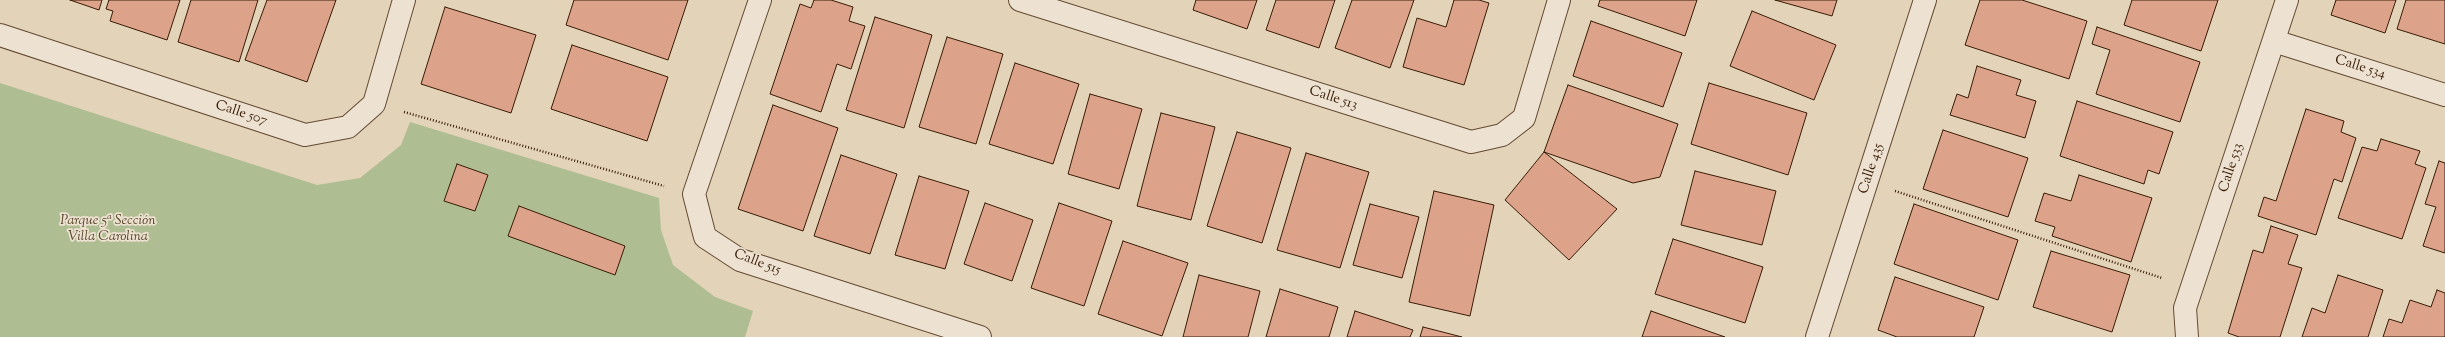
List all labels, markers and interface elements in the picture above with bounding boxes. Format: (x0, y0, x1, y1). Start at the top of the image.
street label: Calle 534 (2333, 52, 2387, 84)
street label: Calle 513 (1307, 83, 1359, 115)
street label: Calle 507 (213, 98, 269, 130)
street label: Calle 533 (2216, 141, 2248, 195)
street label: Calle 435 (1856, 142, 1888, 196)
park label: Parque 5ª Sección Villa Carolina (60, 214, 156, 246)
street label: Calle 515 (731, 246, 783, 280)

